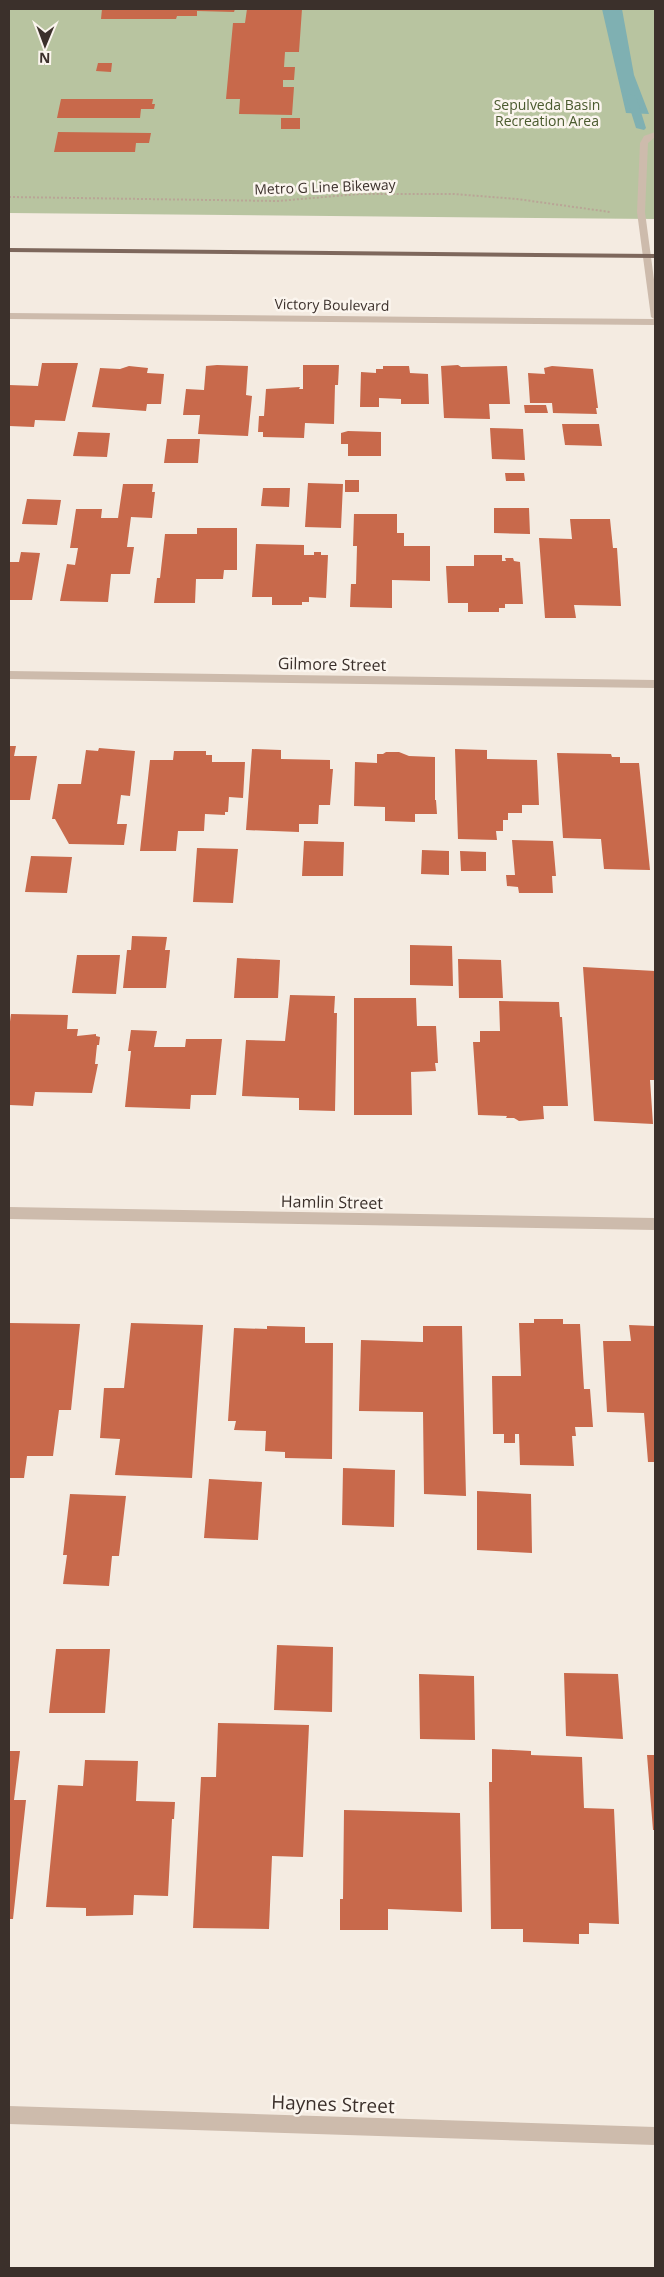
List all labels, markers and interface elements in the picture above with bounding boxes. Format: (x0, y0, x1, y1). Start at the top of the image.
north arrow (20, 20, 70, 70)
text: N (39, 49, 51, 68)
park label: Sepulveda Basin Recreation Area (494, 95, 600, 130)
street label: Metro G Line Bikeway (254, 175, 397, 198)
street label: Victory Boulevard (274, 294, 390, 315)
street label: Gilmore Street (278, 652, 387, 676)
street label: Hamlin Street (281, 1190, 384, 1214)
street label: Haynes Street (271, 2089, 395, 2119)

